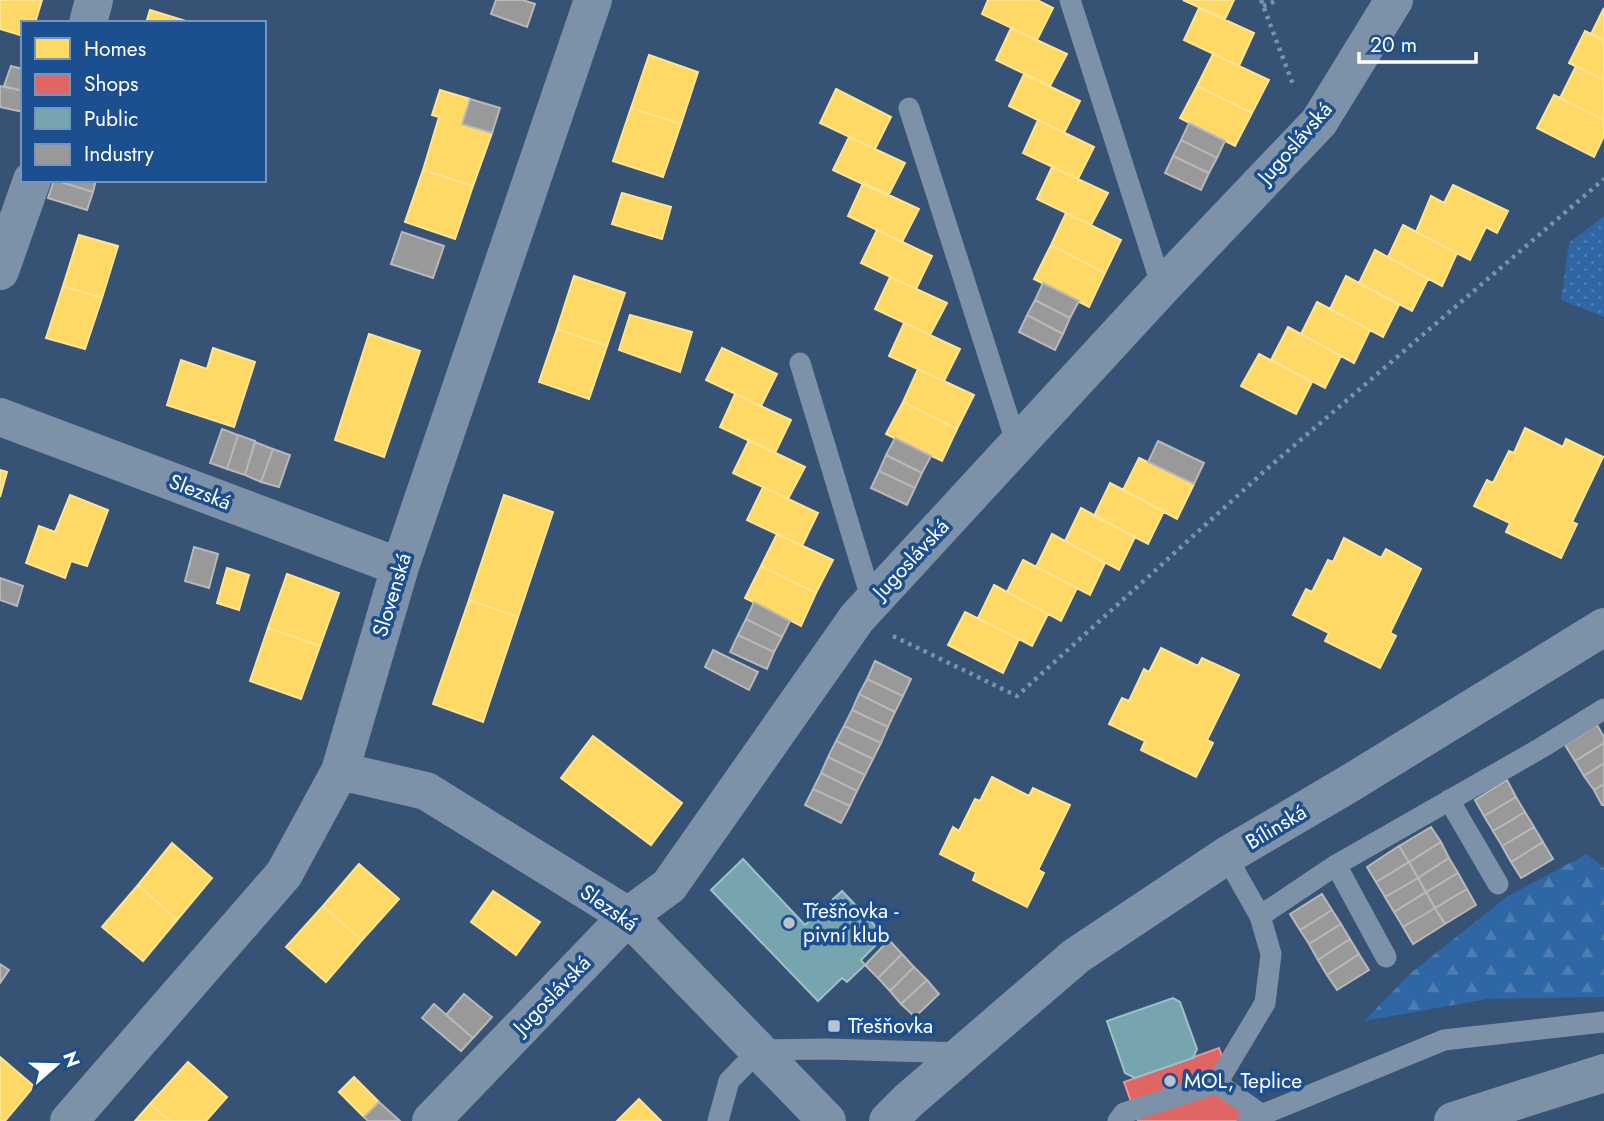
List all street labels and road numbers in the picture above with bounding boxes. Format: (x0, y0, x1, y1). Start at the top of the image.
street label: Jugoslávská (1249, 95, 1339, 193)
street label: Slezská (165, 466, 235, 518)
street label: Jugoslávská (864, 512, 956, 608)
street label: Slovenská (365, 549, 419, 641)
street label: Bílinská (1240, 797, 1312, 857)
street label: Slezská (574, 877, 644, 939)
street label: Jugoslávská (504, 949, 598, 1044)

